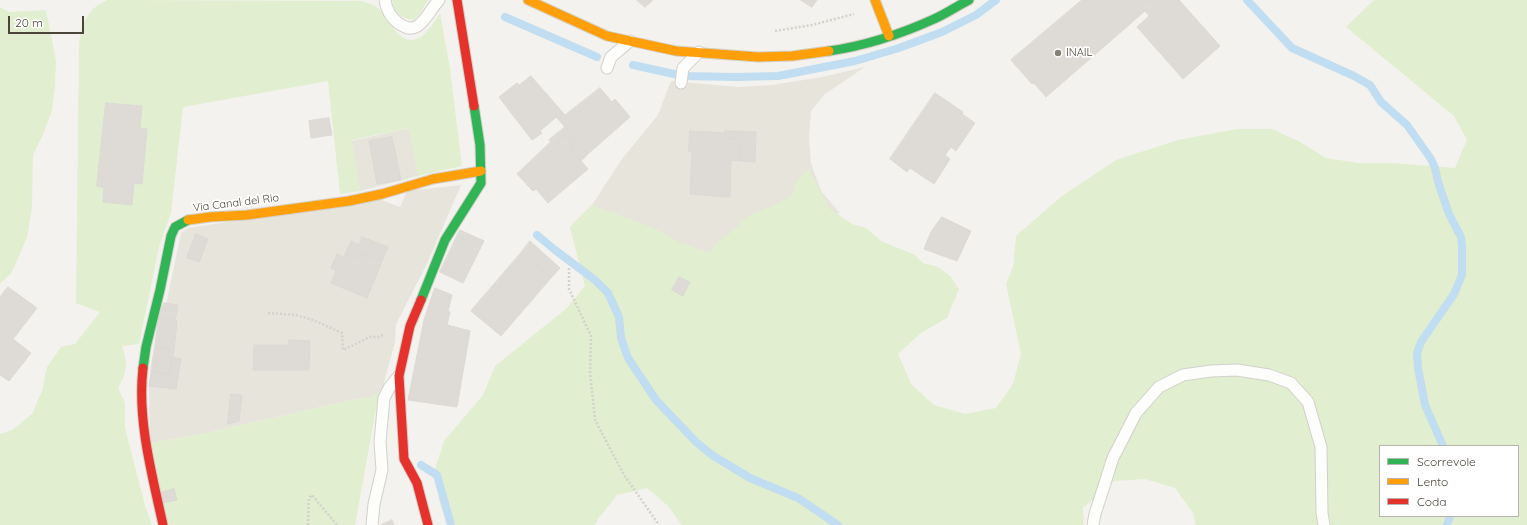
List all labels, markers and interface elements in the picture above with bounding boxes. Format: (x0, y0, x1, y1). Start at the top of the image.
scale bar (10, 8, 86, 34)
text: 20 m (15, 15, 43, 30)
place label: INAIL (1066, 46, 1092, 60)
marker: INAIL (1053, 48, 1063, 58)
street label: Via Canal del Rio (192, 191, 280, 215)
legend (1379, 445, 1519, 517)
text: Scorrevole (1417, 454, 1476, 469)
text: Lento (1417, 474, 1448, 489)
text: Coda (1417, 494, 1447, 509)

